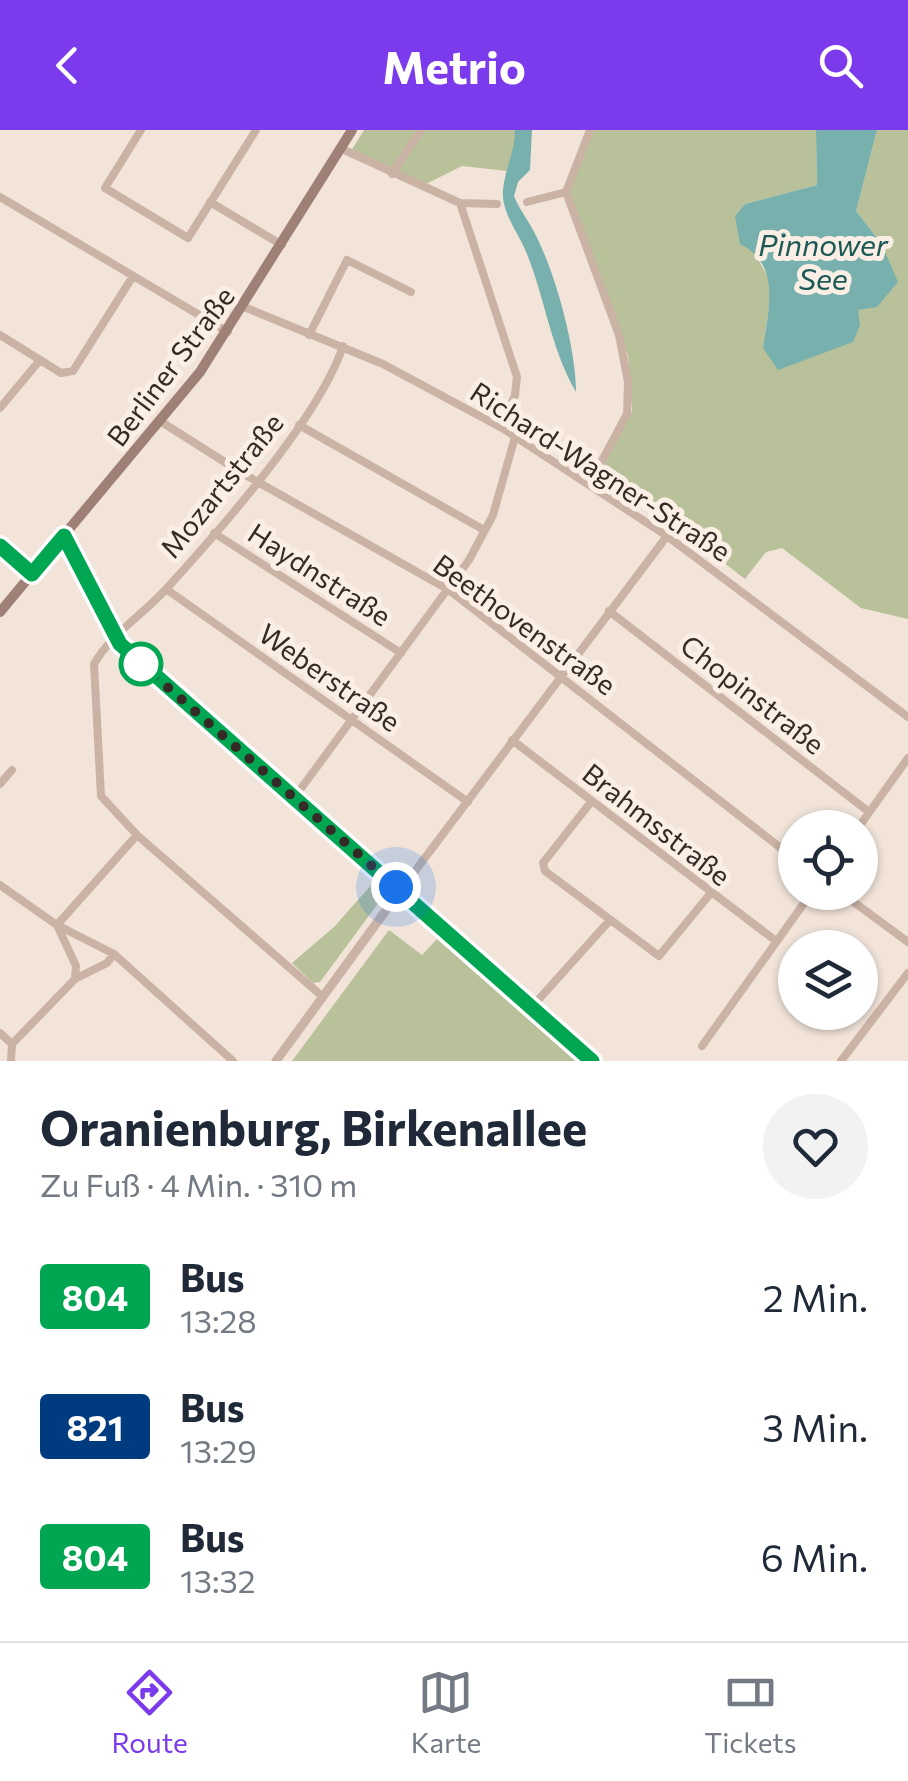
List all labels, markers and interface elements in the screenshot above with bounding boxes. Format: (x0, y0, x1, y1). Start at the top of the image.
icon: back (40, 38, 95, 93)
text: Metrio (382, 38, 526, 93)
icon: search (813, 38, 868, 93)
water label: Pinnower See (758, 225, 889, 296)
street label: Berliner Straße (99, 280, 241, 452)
street label: Richard-Wagner-Straße (465, 374, 737, 568)
street label: Mozartstraße (152, 406, 290, 564)
street label: Haydnstraße (242, 515, 398, 633)
street label: Beethovenstraße (427, 546, 623, 702)
street label: Weberstraße (253, 616, 407, 738)
street label: Chopinstraße (674, 627, 832, 761)
unlabelled marker (120, 643, 162, 685)
street label: Brahmsstraße (576, 756, 738, 892)
map controls (778, 810, 878, 1030)
button: locate (778, 810, 878, 910)
your location (371, 862, 421, 912)
button: layers (778, 930, 878, 1030)
button: heart (763, 1094, 868, 1199)
text: Oranienburg, Birkenallee (40, 1097, 587, 1156)
text: Zu Fuß · 4 Min. · 310 m (40, 1164, 357, 1204)
text: Bus (180, 1253, 245, 1300)
text: 2 Min. (763, 1273, 868, 1320)
text: 804 (62, 1275, 128, 1318)
text: 13:28 (180, 1300, 257, 1340)
text: Bus (180, 1383, 245, 1430)
text: 3 Min. (762, 1403, 868, 1450)
text: 821 (66, 1405, 124, 1448)
text: 13:29 (180, 1430, 257, 1470)
text: Bus (180, 1513, 245, 1560)
text: 6 Min. (761, 1533, 868, 1580)
text: 804 (62, 1535, 128, 1578)
text: 13:32 (180, 1560, 255, 1600)
tab: Route (111, 1665, 188, 1759)
tab: Karte (411, 1665, 481, 1759)
tab: Tickets (704, 1665, 797, 1759)

